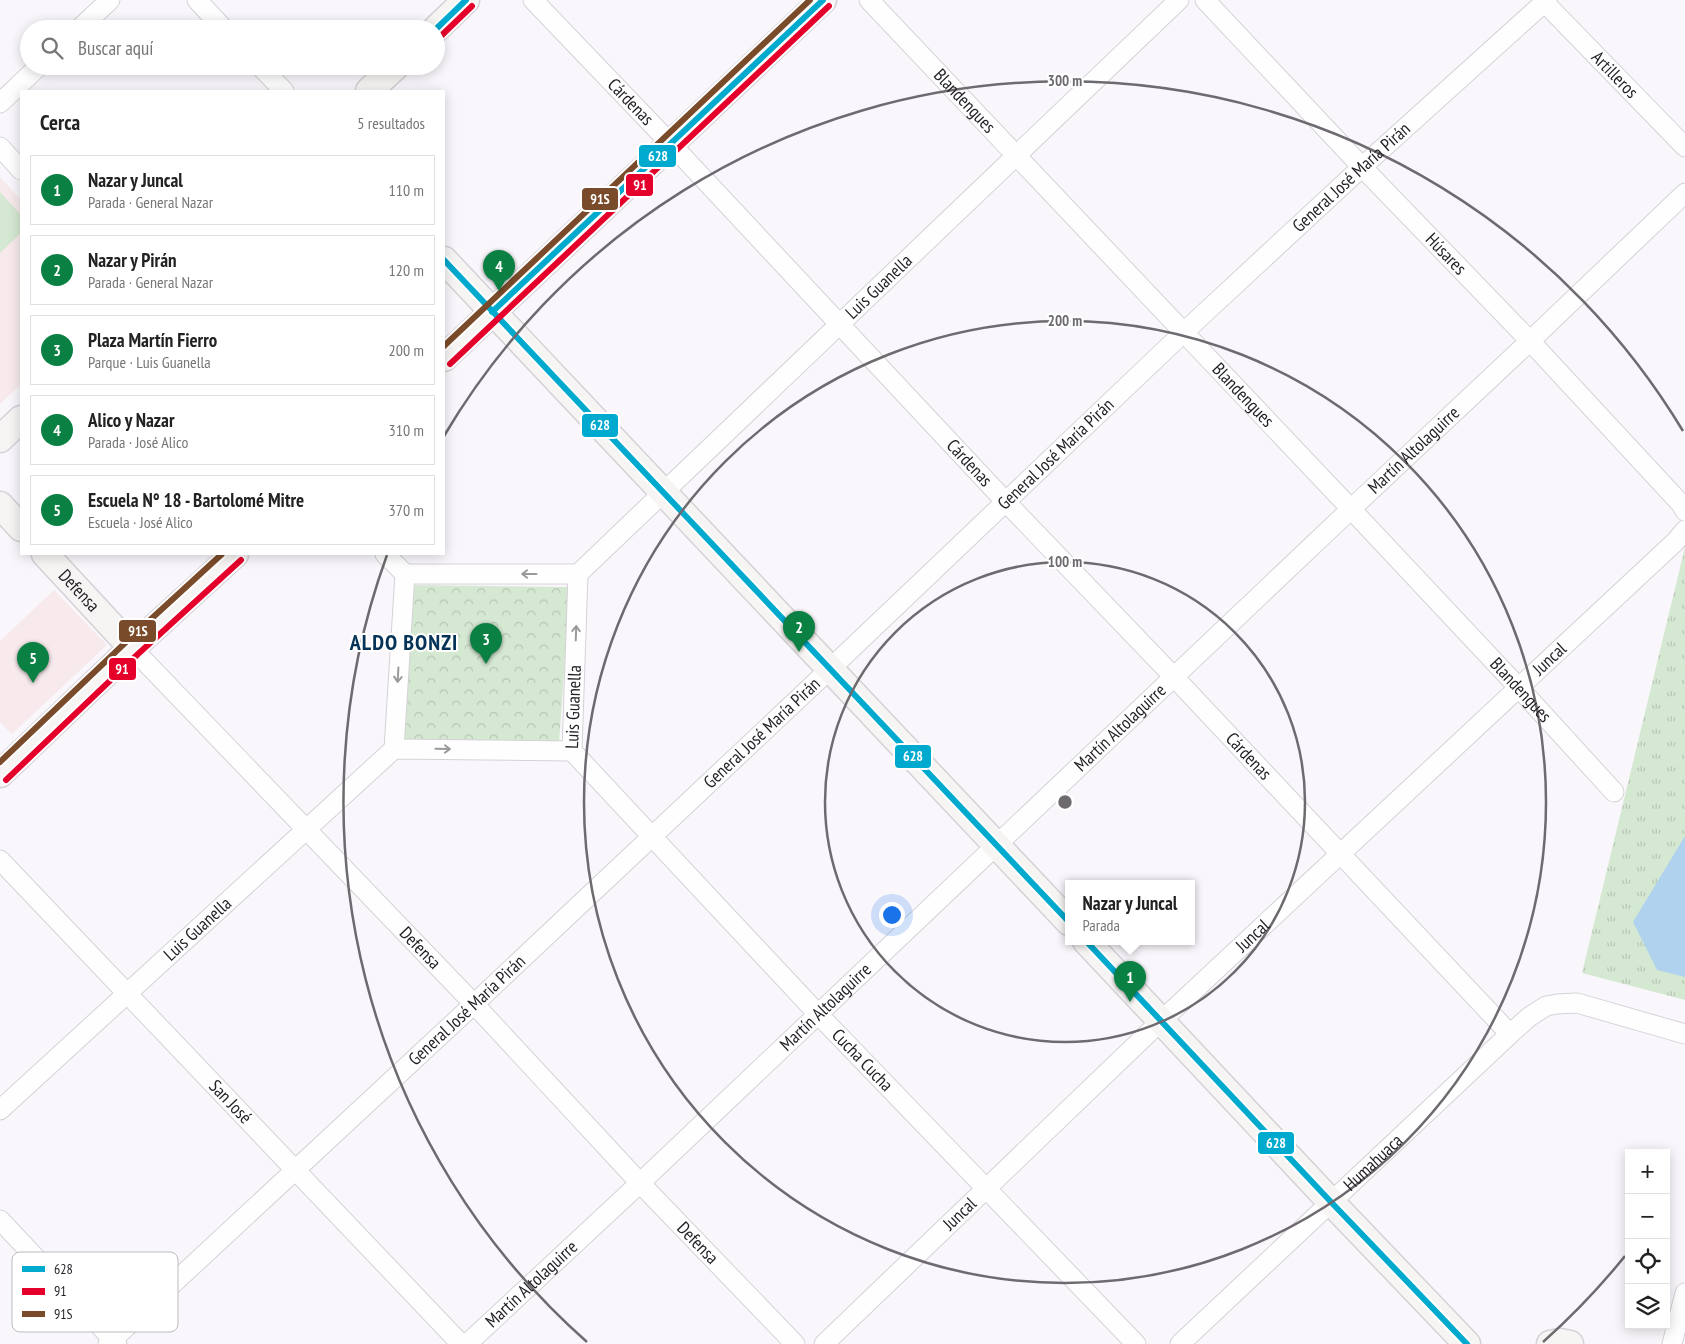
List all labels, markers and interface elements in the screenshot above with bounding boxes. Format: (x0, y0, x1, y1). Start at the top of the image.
search box (20, 20, 445, 75)
icon: search (38, 34, 66, 62)
text: Buscar aquí (78, 36, 153, 60)
street label: Artilleros (1587, 46, 1643, 103)
street label: Blandengues (929, 64, 1001, 138)
text: 300 m (1048, 71, 1082, 90)
street label: Cárdenas (603, 73, 659, 130)
text: Cerca (40, 109, 80, 136)
text: 5 resultados (357, 113, 425, 133)
street label: General José María Pirán (1287, 117, 1415, 237)
line badge: 628 (638, 144, 677, 168)
text: 628 (648, 147, 668, 165)
text: Nazar y Juncal (88, 168, 183, 192)
line badge: 91 (625, 173, 654, 197)
text: 91 (633, 176, 647, 194)
text: 1 (53, 180, 61, 200)
text: 110 m (389, 180, 424, 200)
line badge: 91S (581, 187, 619, 211)
text: 91S (590, 190, 610, 208)
text: Parada · General Nazar (88, 192, 213, 212)
street label: Húsares (1421, 228, 1472, 279)
text: Nazar y Pirán (88, 248, 177, 272)
street label: Luis Guanella (840, 249, 917, 324)
pin: 4 (483, 250, 515, 291)
text: 2 (53, 260, 61, 280)
text: 120 m (389, 260, 424, 280)
text: Parada · General Nazar (88, 272, 213, 292)
text: 200 m (1048, 311, 1082, 330)
text: Plaza Martín Fierro (88, 328, 217, 352)
text: 3 (53, 340, 61, 360)
text: 200 m (389, 340, 424, 360)
text: Parque · Luis Guanella (88, 352, 211, 372)
street label: Blandengues (1208, 358, 1279, 432)
street label: General José María Pirán (992, 393, 1118, 514)
street label: Martín Altolaguirre (1363, 401, 1464, 498)
text: Alico y Nazar (88, 408, 175, 432)
line badge: 628 (581, 413, 619, 438)
text: 628 (590, 416, 610, 434)
text: 4 (53, 420, 61, 440)
text: 310 m (389, 420, 424, 440)
text: Parada · José Alico (88, 432, 188, 452)
street label: Cárdenas (942, 434, 997, 491)
text: Escuela N° 18 - Bartolomé Mitre (88, 488, 304, 512)
text: 5 (53, 500, 61, 520)
text: 370 m (389, 500, 424, 520)
text: Escuela · José Alico (88, 512, 193, 532)
text: 100 m (1048, 552, 1082, 571)
street label: Defensa (54, 564, 105, 617)
one-way arrow (521, 569, 538, 579)
pin: 2 (783, 611, 815, 652)
line badge: 91S (118, 619, 157, 643)
text: 91S (128, 622, 148, 640)
pin: 3 (470, 623, 502, 664)
one-way arrow (571, 625, 581, 641)
district label: ALDO BONZI (349, 628, 458, 656)
street label: Juncal (1527, 637, 1572, 680)
pin: 5 (17, 642, 49, 683)
street label: Blandengues (1485, 652, 1557, 727)
line badge: 91 (108, 657, 137, 681)
text: 91 (115, 660, 129, 678)
street label: Luis Guanella (560, 665, 586, 749)
one-way arrow (394, 667, 403, 683)
street label: General José María Pirán (698, 672, 825, 793)
street label: Martín Altolaguirre (1069, 679, 1170, 776)
street label: Cárdenas (1221, 727, 1277, 784)
line badge: 628 (894, 744, 932, 769)
one-way arrow (435, 745, 451, 754)
text: 628 (903, 747, 923, 765)
centre of rings (1056, 793, 1074, 811)
popup (1065, 880, 1195, 945)
text: Nazar y Juncal (1083, 891, 1177, 915)
street label: Luis Guanella (159, 892, 236, 965)
your location (879, 902, 905, 928)
street label: Juncal (1230, 913, 1275, 957)
text: Parada (1083, 915, 1120, 935)
street label: Defensa (395, 922, 446, 974)
street label: General José María Pirán (403, 950, 530, 1070)
street label: Martín Altolaguirre (775, 958, 876, 1056)
pin: 1 (1114, 961, 1146, 1002)
street label: Cucha Cucha (827, 1023, 898, 1096)
street label: San José (204, 1075, 257, 1128)
street label: Humahuaca (1338, 1129, 1407, 1196)
line badge: 628 (1257, 1131, 1295, 1155)
text: 628 (1266, 1134, 1286, 1152)
map controls (1625, 1149, 1670, 1329)
button: + (1625, 1149, 1670, 1194)
street label: Juncal (937, 1192, 982, 1236)
button: − (1625, 1194, 1670, 1239)
street label: Defensa (672, 1217, 724, 1269)
street label: Martín Altolaguirre (480, 1235, 582, 1332)
button: locate (1625, 1239, 1670, 1284)
legend (12, 1252, 178, 1332)
text: 628 (54, 1260, 73, 1278)
text: 91 (54, 1282, 67, 1300)
button: layers (1625, 1284, 1670, 1329)
text: 91S (54, 1305, 73, 1323)

